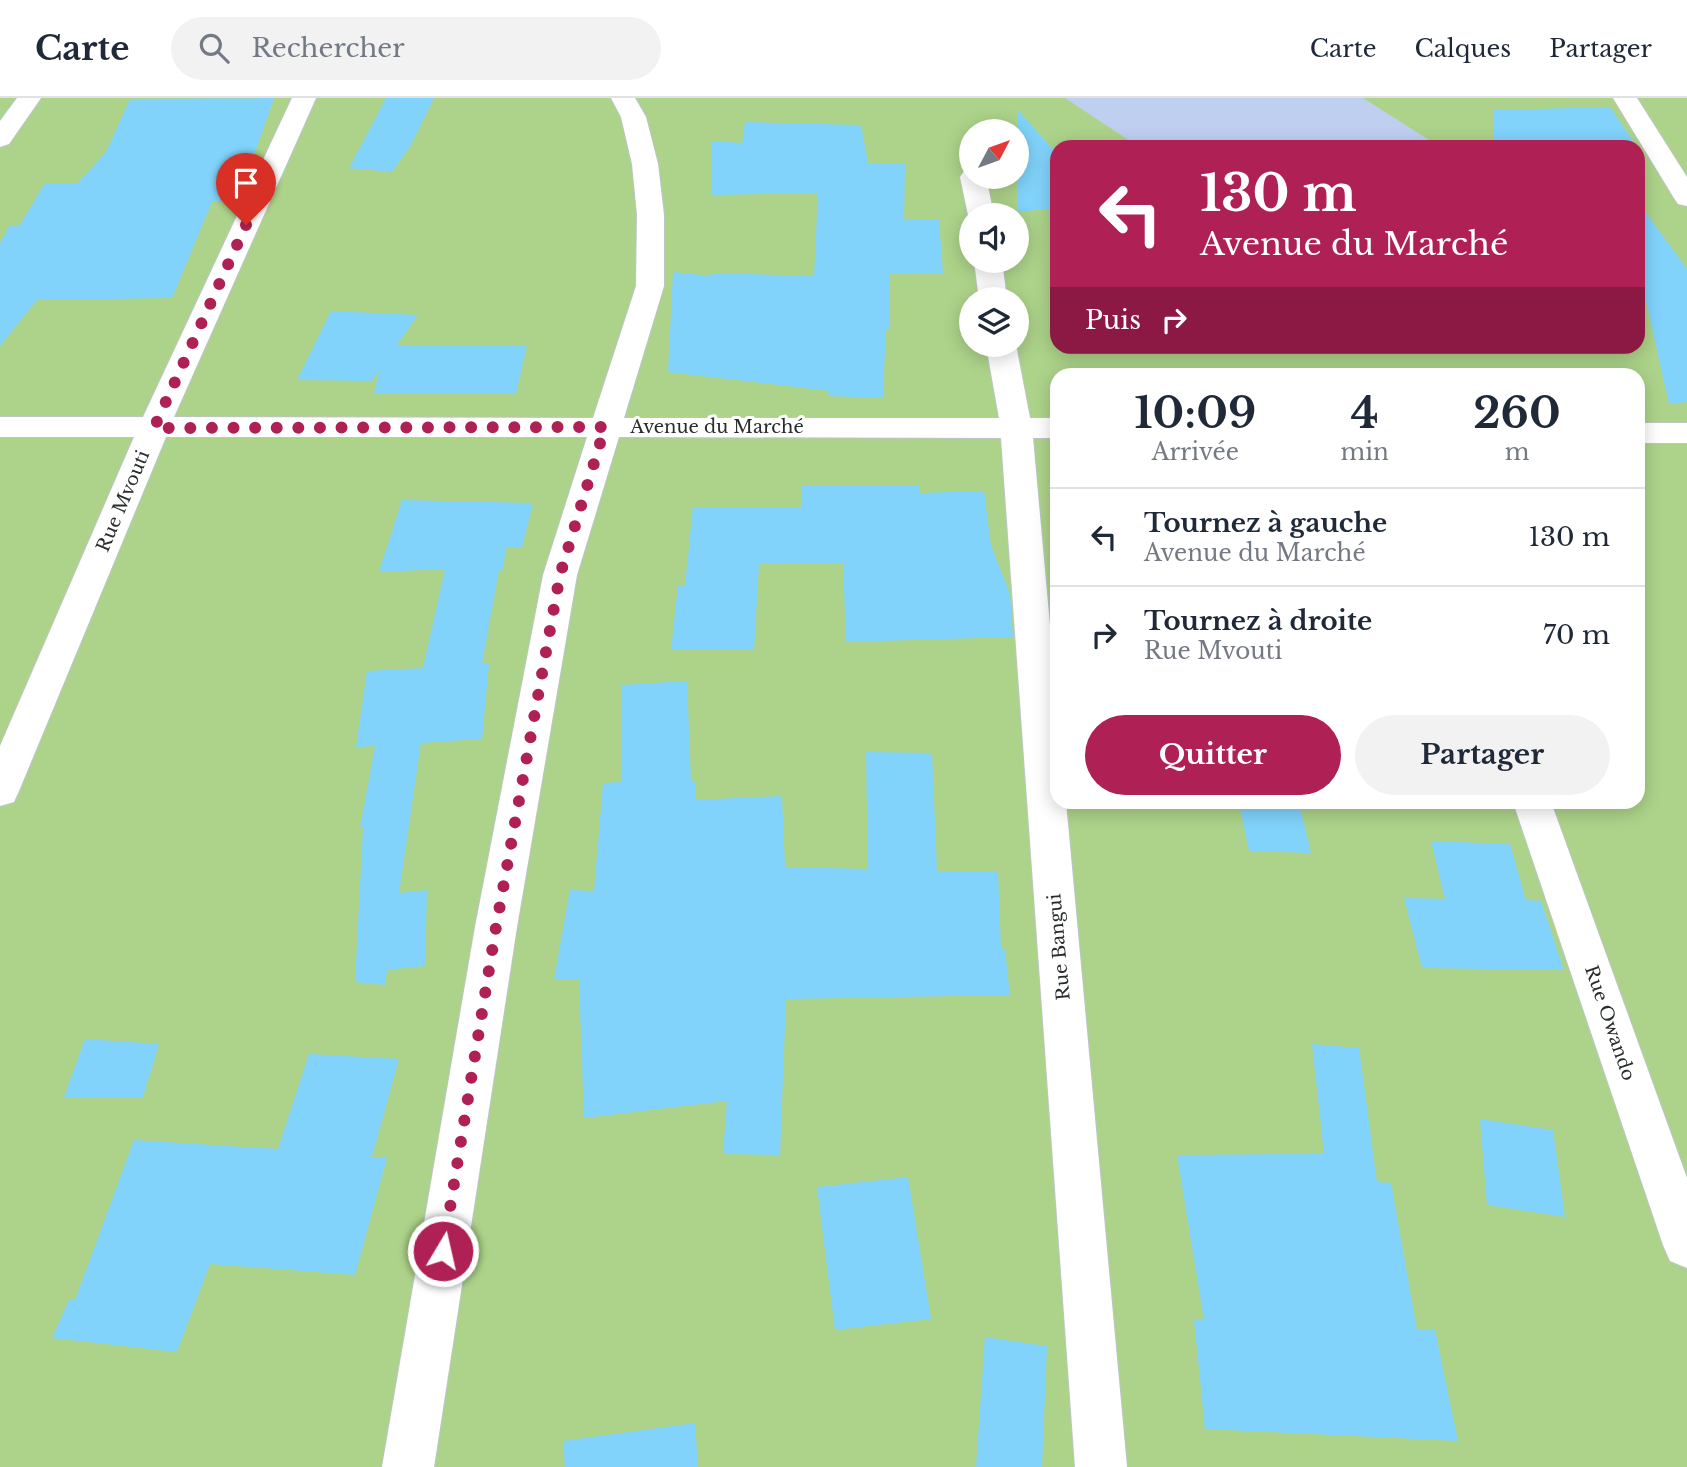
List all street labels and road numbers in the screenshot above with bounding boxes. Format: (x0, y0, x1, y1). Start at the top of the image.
street label: Avenue du Marché (629, 416, 804, 438)
street label: Rue Mvouti (92, 447, 154, 555)
street label: Rue Bangui (1043, 893, 1075, 1001)
street label: Rue Owando (1580, 963, 1640, 1083)

